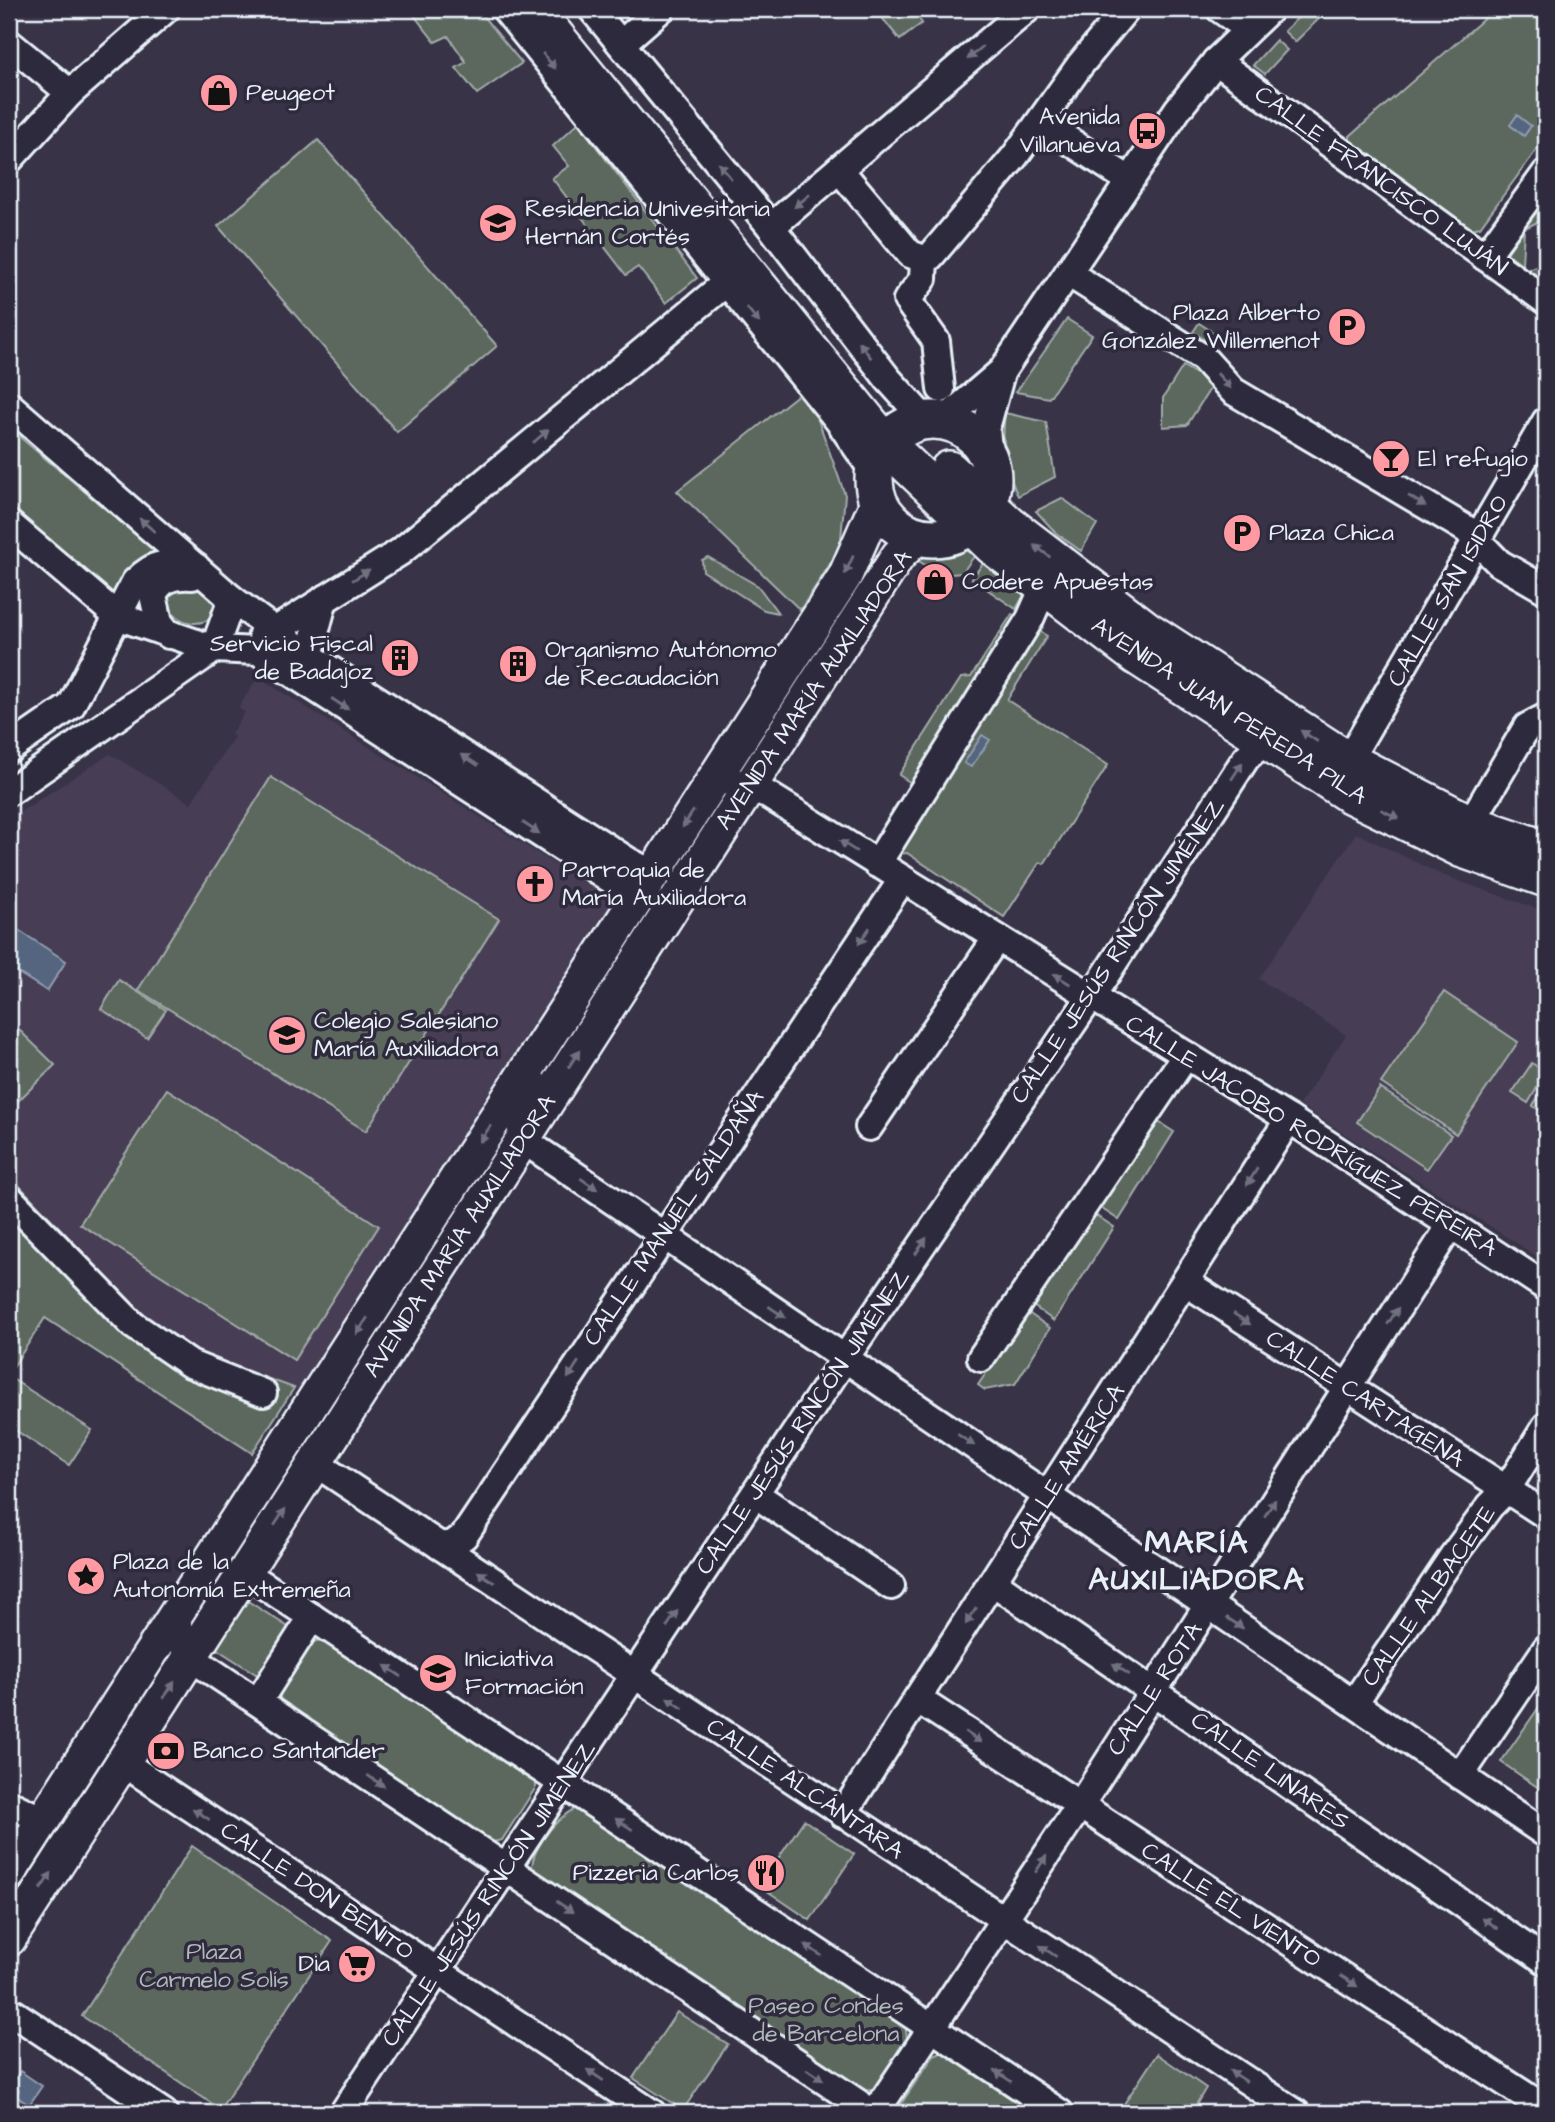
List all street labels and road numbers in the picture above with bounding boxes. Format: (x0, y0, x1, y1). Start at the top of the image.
street label: CALLE FRANCISCO LUJÁN (1247, 77, 1515, 285)
street label: CALLE SAN ISIDRO (1379, 489, 1517, 693)
street label: AVENIDA MARÍA AUXILIADORA (707, 543, 921, 837)
street label: AVENIDA JUAN PEREDA PILA (1085, 609, 1373, 813)
street label: CALLE JESÚS RINCÓN JIMÉNEZ (1003, 791, 1233, 1111)
street label: CALLE JACOBO RODRÍGUEZ PEREIRA (1119, 1007, 1503, 1265)
street label: CALLE MANUEL SALDAÑA (575, 1083, 773, 1353)
street label: AVENIDA MARÍA AUXILIADORA (355, 1088, 565, 1384)
street label: CALLE JESÚS RINCÓN JIMÉNEZ (688, 1262, 918, 1582)
street label: CALLE CARTAGENA (1259, 1322, 1471, 1476)
street label: CALLE AMÉRICA (1000, 1377, 1134, 1557)
street label: CALLE ALBACETE (1354, 1499, 1504, 1693)
street label: CALLE ROTA (1099, 1616, 1211, 1762)
street label: CALLE LINARES (1184, 1703, 1356, 1839)
street label: CALLE ALCÁNTARA (699, 1710, 911, 1868)
street label: CALLE JESÚS RINCÓN JIMÉNEZ (374, 1734, 604, 2054)
street label: CALLE DON BENITO (214, 1814, 420, 1968)
street label: CALLE EL VIENTO (1134, 1834, 1328, 1976)

